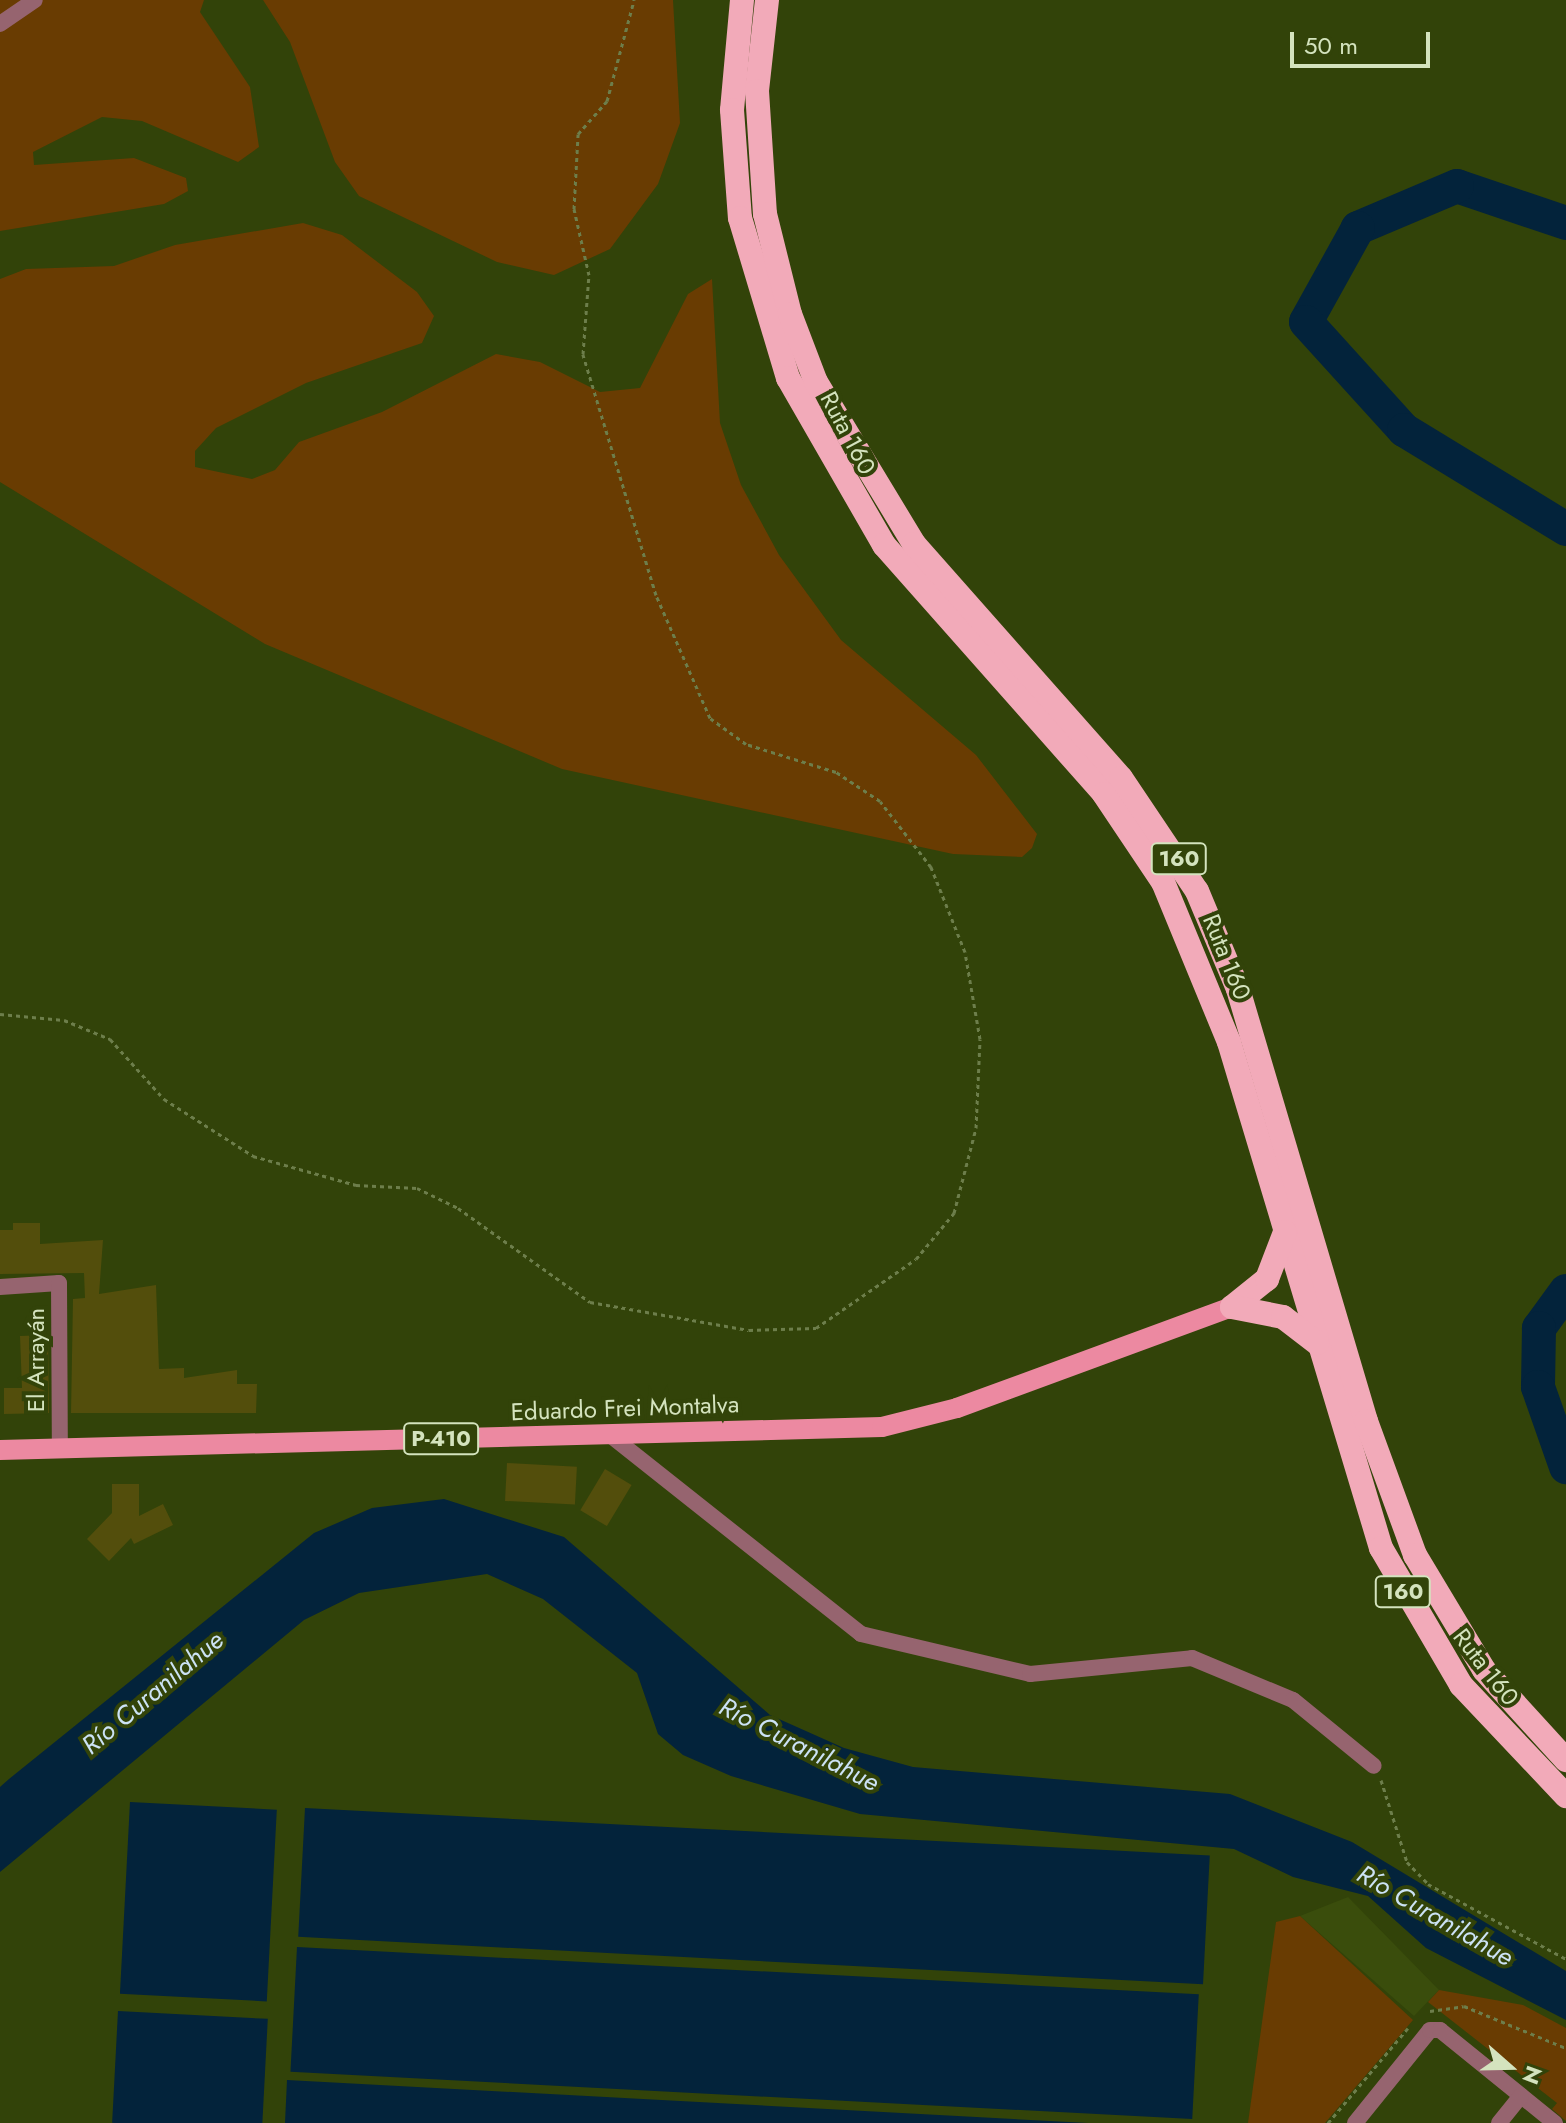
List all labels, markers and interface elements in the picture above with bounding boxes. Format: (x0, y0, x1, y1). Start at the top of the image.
scale bar (1294, 16, 1434, 66)
text: 50 m (1304, 28, 1358, 63)
street label: Ruta 160 (814, 387, 882, 479)
road number: 160 (1149, 841, 1209, 877)
street label: Ruta 160 (1197, 910, 1257, 1004)
street label: El Arrayán (22, 1308, 50, 1412)
street label: Eduardo Frei Montalva (510, 1390, 740, 1426)
road number: P-410 (403, 1421, 479, 1457)
road number: 160 (1373, 1574, 1433, 1610)
street label: Ruta 160 (1447, 1623, 1525, 1711)
water label: Río Curanilahue (76, 1625, 230, 1761)
water label: Río Curanilahue (714, 1691, 884, 1799)
water label: Río Curanilahue (1351, 1859, 1519, 1973)
north arrow (1470, 2027, 1550, 2107)
text: N (1515, 2062, 1551, 2089)

